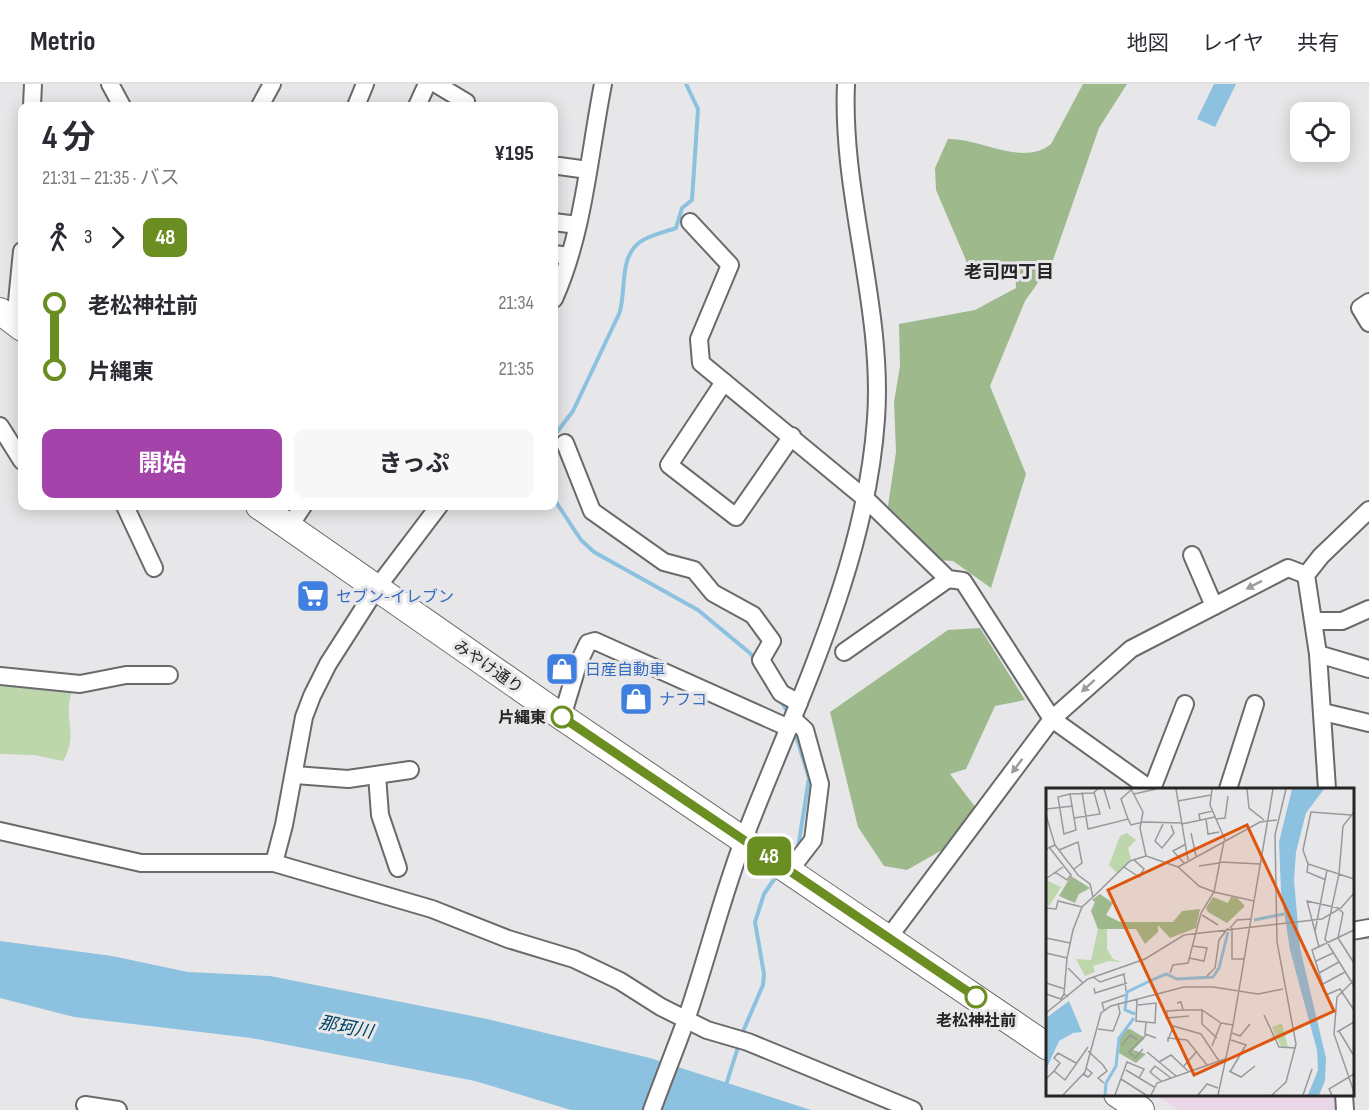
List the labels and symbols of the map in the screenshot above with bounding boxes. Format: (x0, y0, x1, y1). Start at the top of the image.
district label: 老司四丁目 (964, 262, 1054, 283)
supermarket icon: セブン-イレブン (295, 578, 331, 614)
one-way arrow (1245, 580, 1262, 590)
place label: セブン-イレブン (336, 588, 454, 607)
street label: みやけ通り (450, 636, 526, 698)
shop icon: 日産自動車 (544, 651, 580, 687)
place label: 日産自動車 (585, 661, 665, 680)
one-way arrow (1081, 679, 1096, 692)
shop icon: ナフコ (618, 681, 654, 717)
place label: ナフコ (659, 691, 707, 710)
marker: 片縄東 (551, 706, 573, 728)
place label: 片縄東 (498, 709, 546, 728)
one-way arrow (1011, 757, 1023, 773)
inset map (1046, 788, 1354, 1095)
line badge: 48 (742, 836, 796, 876)
marker: 老松神社前 (965, 986, 987, 1008)
place label: 老松神社前 (936, 1011, 1016, 1031)
water label: 那珂川 (317, 1012, 376, 1043)

